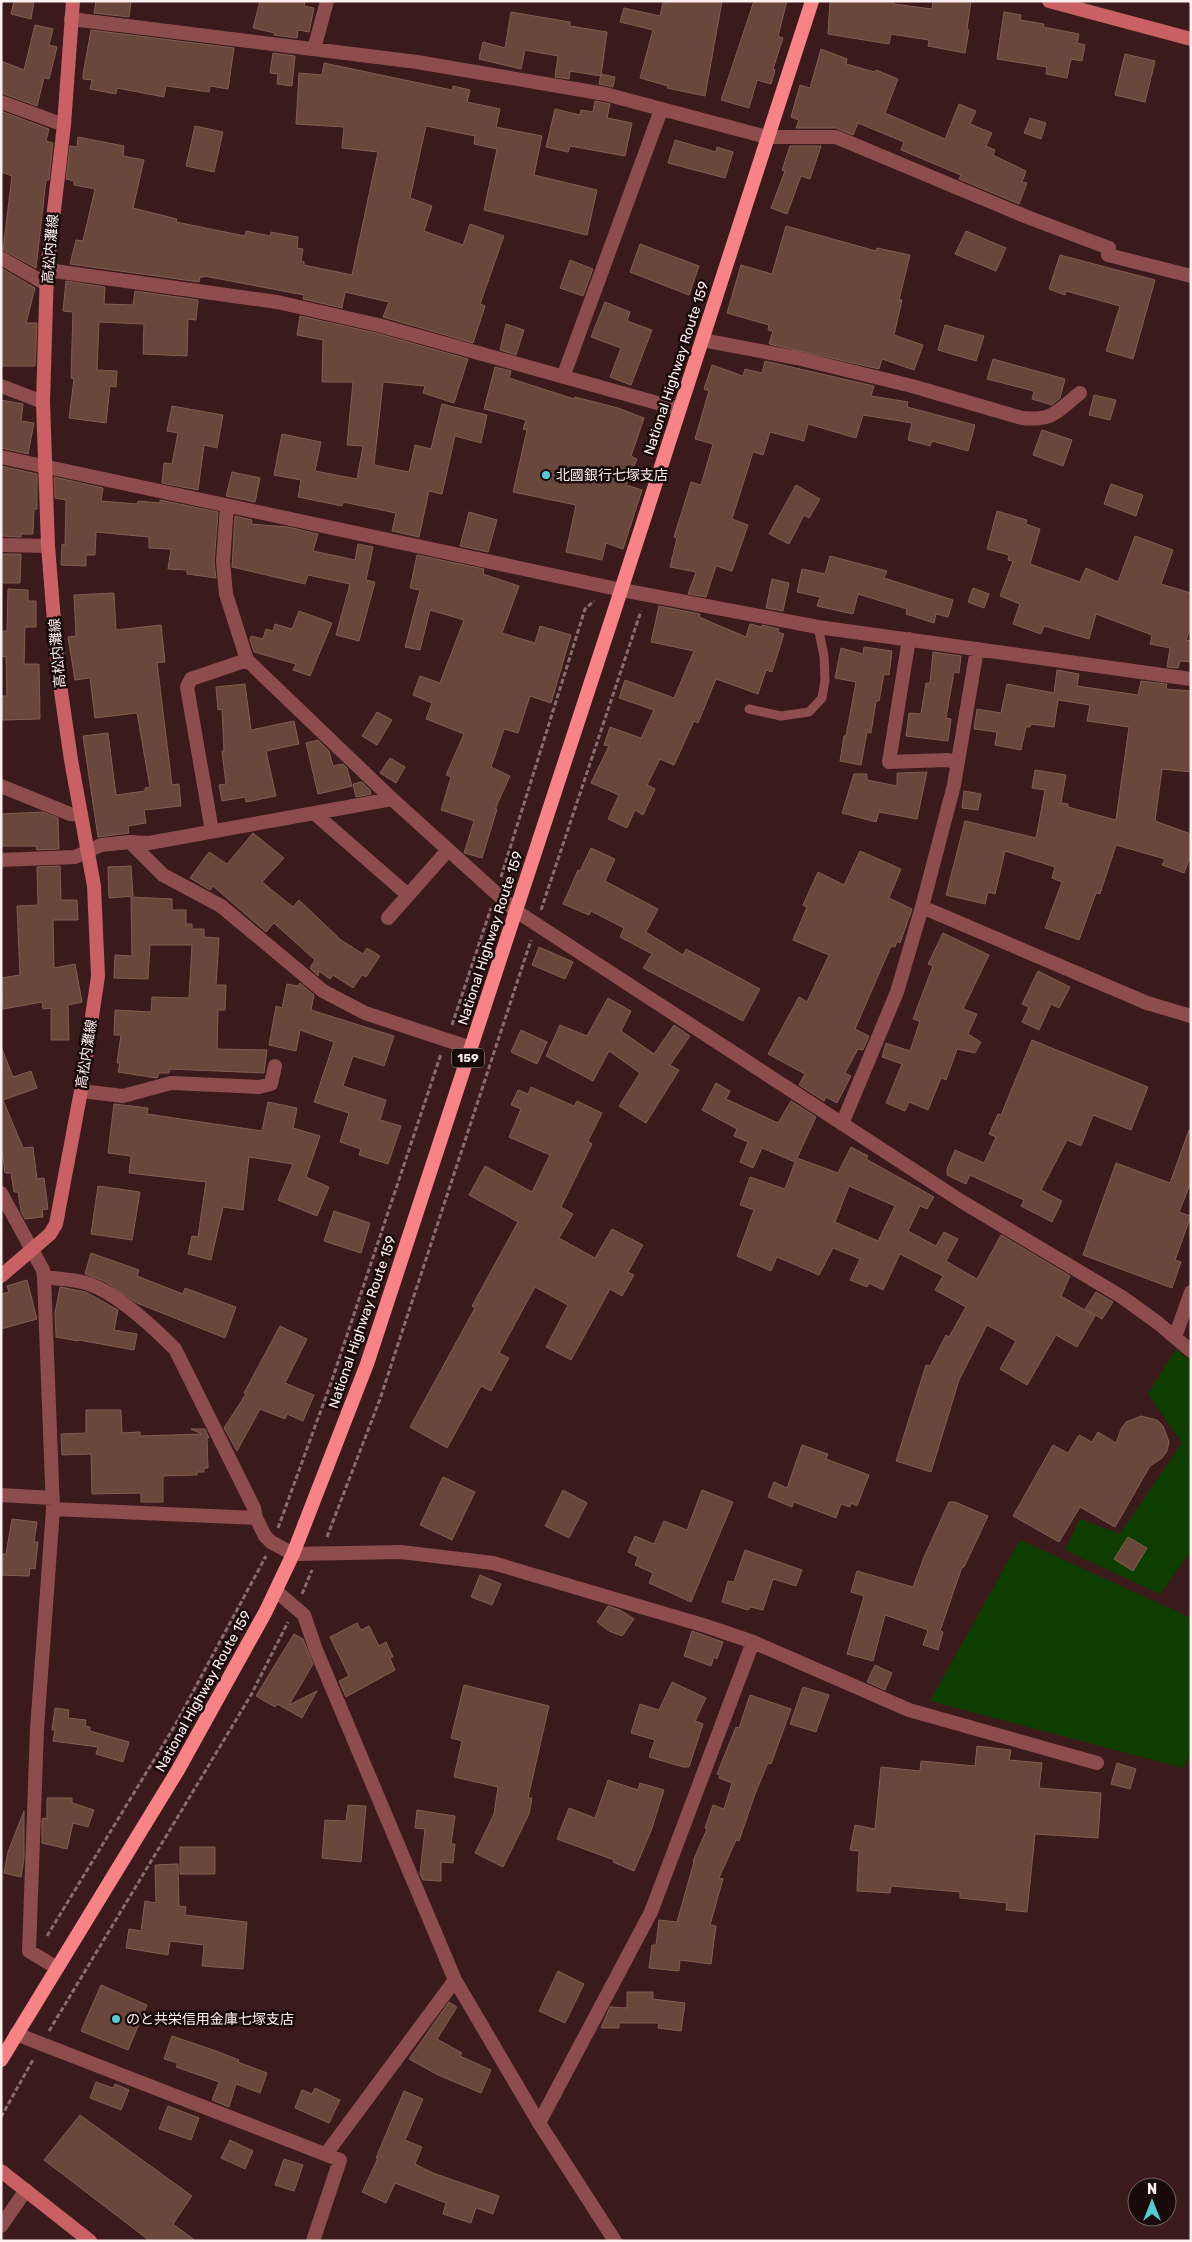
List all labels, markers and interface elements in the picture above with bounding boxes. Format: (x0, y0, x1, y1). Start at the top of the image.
street label: 高松内灘線 (39, 213, 62, 285)
street label: National Highway Route 159 (640, 279, 713, 457)
place label: 北國銀行七塚支店 (556, 467, 668, 484)
marker: 北國銀行七塚支店 (540, 469, 552, 481)
street label: 高松内灘線 (46, 617, 69, 689)
street label: National Highway Route 159 (454, 849, 527, 1027)
street label: 高松内灘線 (73, 1018, 100, 1090)
road number: 159 (452, 1048, 484, 1068)
street label: National Highway Route 159 (325, 1233, 400, 1411)
street label: National Highway Route 159 (152, 1608, 255, 1775)
place label: のと共栄信用金庫七塚支店 (126, 2011, 294, 2028)
marker: のと共栄信用金庫七塚支店 (110, 2013, 122, 2025)
north arrow (1127, 2177, 1177, 2227)
text: N (1147, 2181, 1157, 2198)

